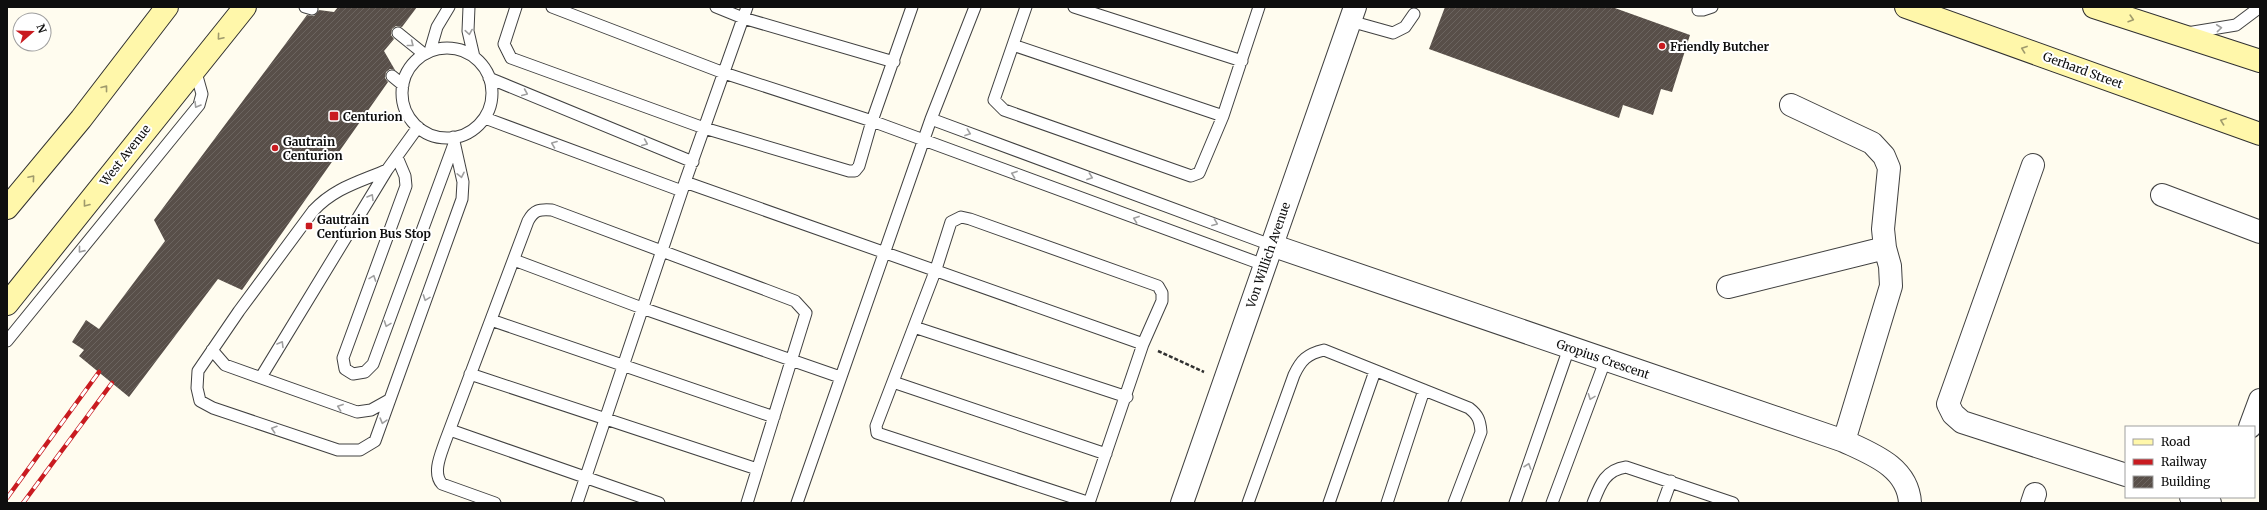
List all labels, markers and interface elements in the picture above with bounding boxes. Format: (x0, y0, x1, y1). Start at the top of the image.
north arrow (12, 12, 52, 52)
one-way arrow (2128, 14, 2135, 23)
text: N (33, 22, 50, 35)
one-way arrow (2216, 24, 2222, 33)
one-way arrow (464, 29, 472, 35)
one-way arrow (218, 32, 225, 40)
one-way arrow (406, 39, 413, 46)
place label: Friendly Butcher (1670, 39, 1770, 54)
marker: Friendly Butcher (1657, 41, 1667, 51)
one-way arrow (2021, 46, 2028, 54)
street label: Gerhard Street (2041, 49, 2125, 92)
one-way arrow (100, 85, 107, 92)
one-way arrow (522, 89, 529, 97)
one-way arrow (195, 101, 202, 108)
place label: Centurion (343, 109, 403, 124)
marker: Centurion (328, 110, 340, 122)
one-way arrow (2220, 117, 2227, 125)
street label: West Avenue (96, 121, 153, 189)
one-way arrow (965, 128, 972, 136)
place label: Gautrain Centurion (283, 134, 343, 163)
one-way arrow (642, 139, 649, 147)
one-way arrow (550, 141, 557, 149)
marker: Gautrain Centurion (270, 143, 280, 153)
one-way arrow (1010, 170, 1017, 178)
one-way arrow (457, 172, 465, 178)
one-way arrow (1087, 173, 1094, 181)
one-way arrow (27, 175, 34, 182)
one-way arrow (366, 194, 373, 201)
one-way arrow (84, 200, 91, 207)
street label: Von Willich Avenue (1243, 200, 1293, 311)
place label: Gautrain Centurion Bus Stop (317, 212, 431, 241)
one-way arrow (1132, 215, 1139, 223)
one-way arrow (1212, 219, 1219, 227)
marker: Gautrain Centurion Bus Stop (304, 221, 314, 231)
one-way arrow (79, 245, 86, 252)
one-way arrow (368, 274, 376, 281)
one-way arrow (423, 295, 431, 302)
one-way arrow (384, 321, 392, 328)
street label: Gropius Crescent (1554, 336, 1652, 382)
one-way arrow (277, 341, 284, 348)
one-way arrow (1588, 394, 1596, 401)
one-way arrow (337, 403, 344, 411)
one-way arrow (379, 417, 388, 424)
one-way arrow (270, 425, 277, 433)
legend (2125, 426, 2255, 498)
text: Road (2161, 434, 2190, 449)
text: Railway (2161, 454, 2207, 469)
one-way arrow (1523, 463, 1532, 470)
text: Building (2161, 474, 2211, 489)

